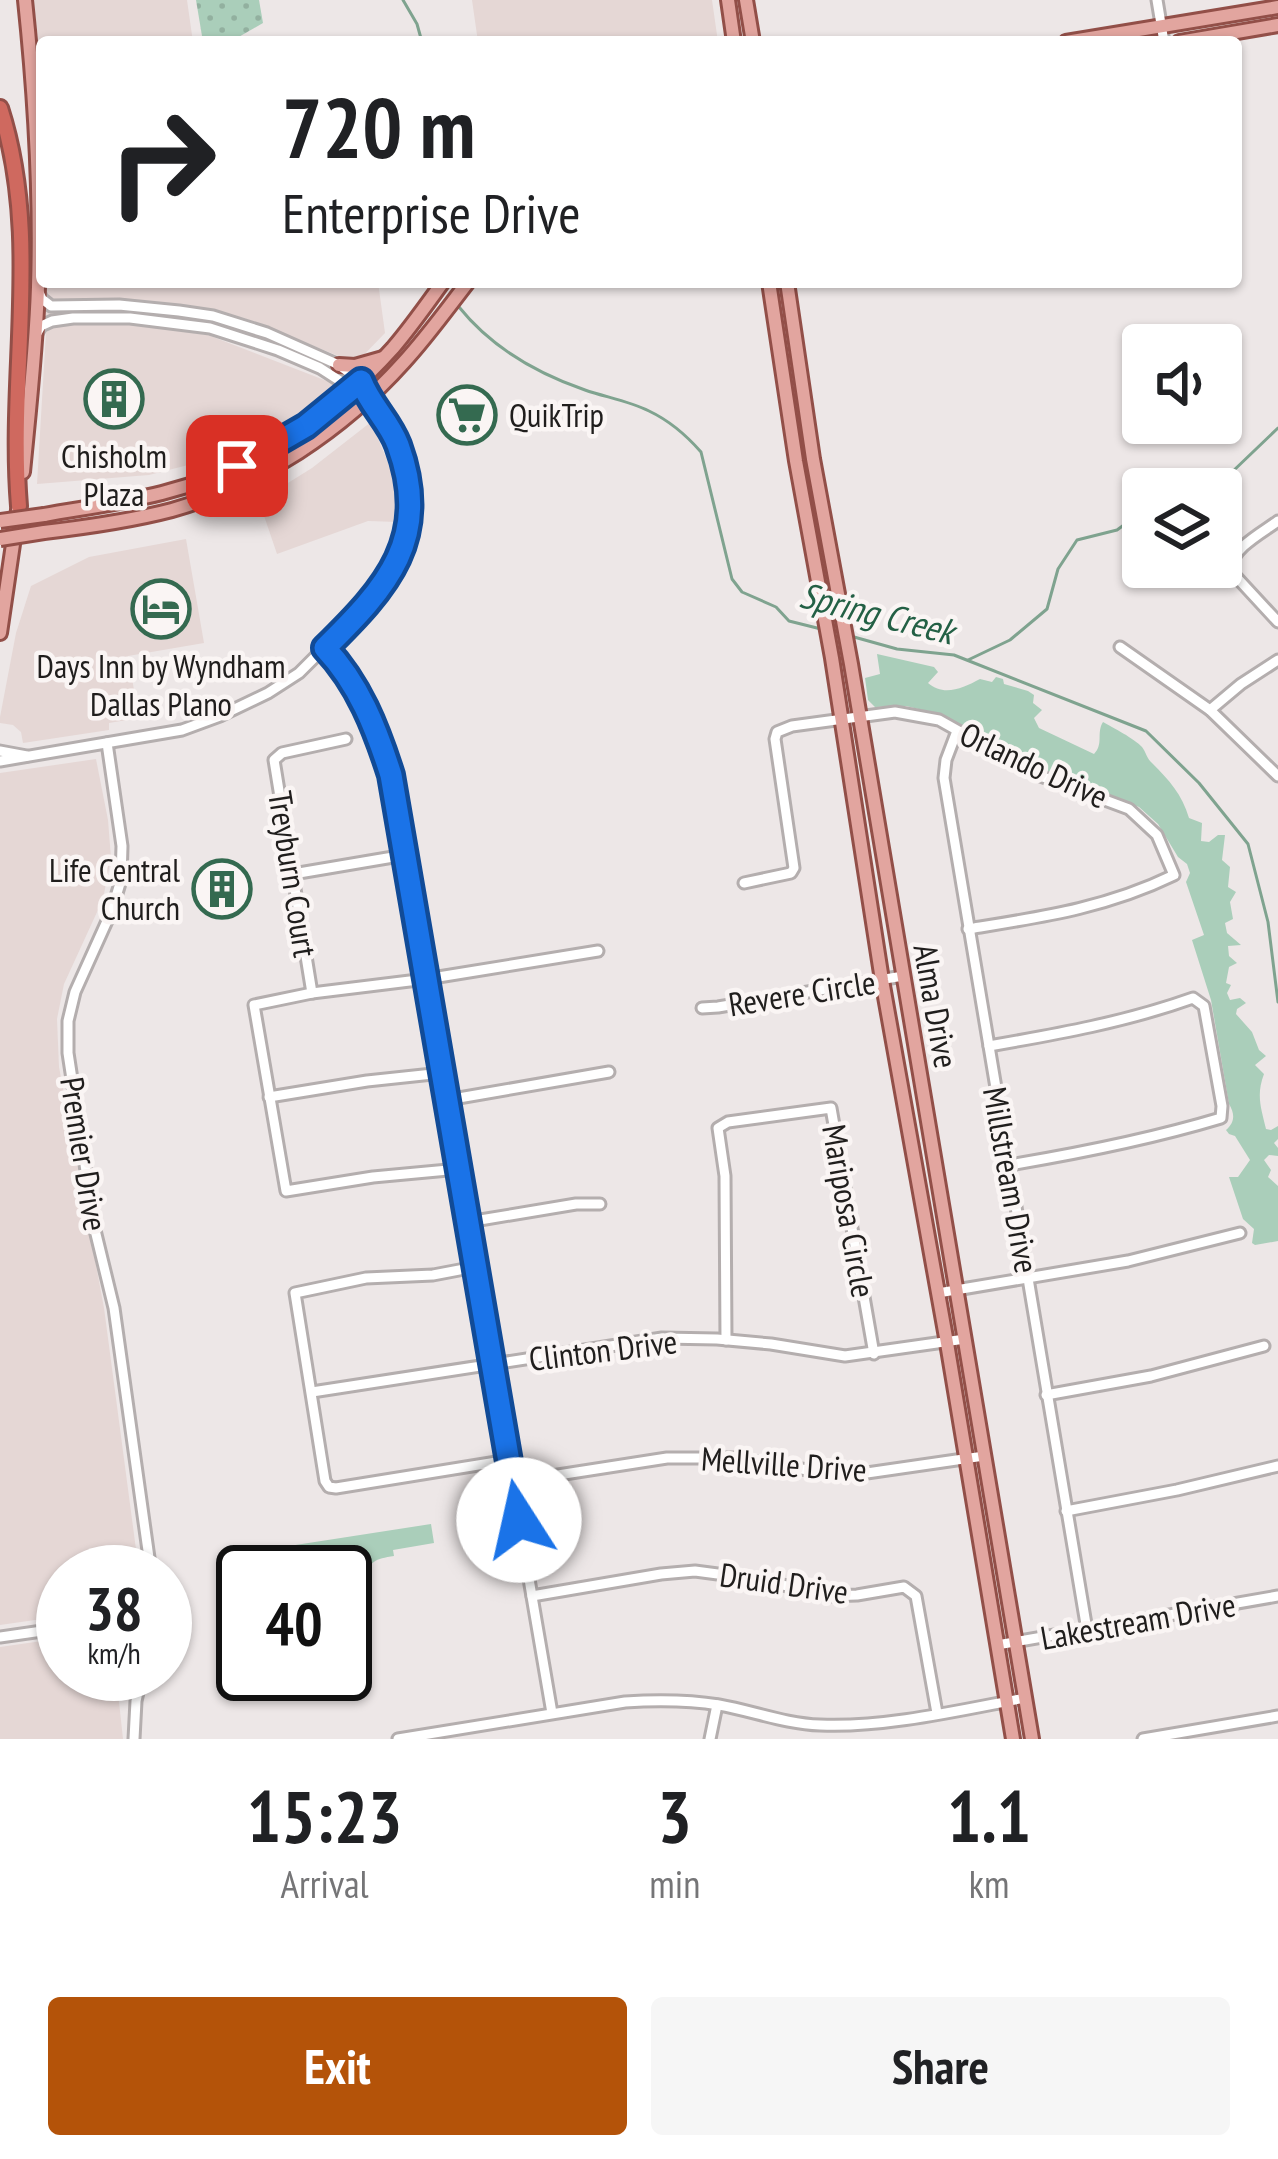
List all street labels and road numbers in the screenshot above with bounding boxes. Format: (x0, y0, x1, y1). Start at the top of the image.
street label: Orlando Drive (954, 712, 1115, 817)
street label: Treyburn Court (259, 788, 328, 960)
street label: Alma Drive (904, 941, 969, 1071)
street label: Revere Circle (725, 960, 878, 1025)
street label: Premier Drive (51, 1074, 118, 1234)
street label: Millstream Drive (974, 1084, 1049, 1276)
street label: Mariposa Circle (813, 1121, 886, 1301)
street label: Clinton Drive (526, 1319, 679, 1380)
street label: Mellville Drive (700, 1436, 868, 1491)
street label: Druid Drive (717, 1552, 851, 1613)
street label: Lakestream Drive (1037, 1582, 1239, 1659)

